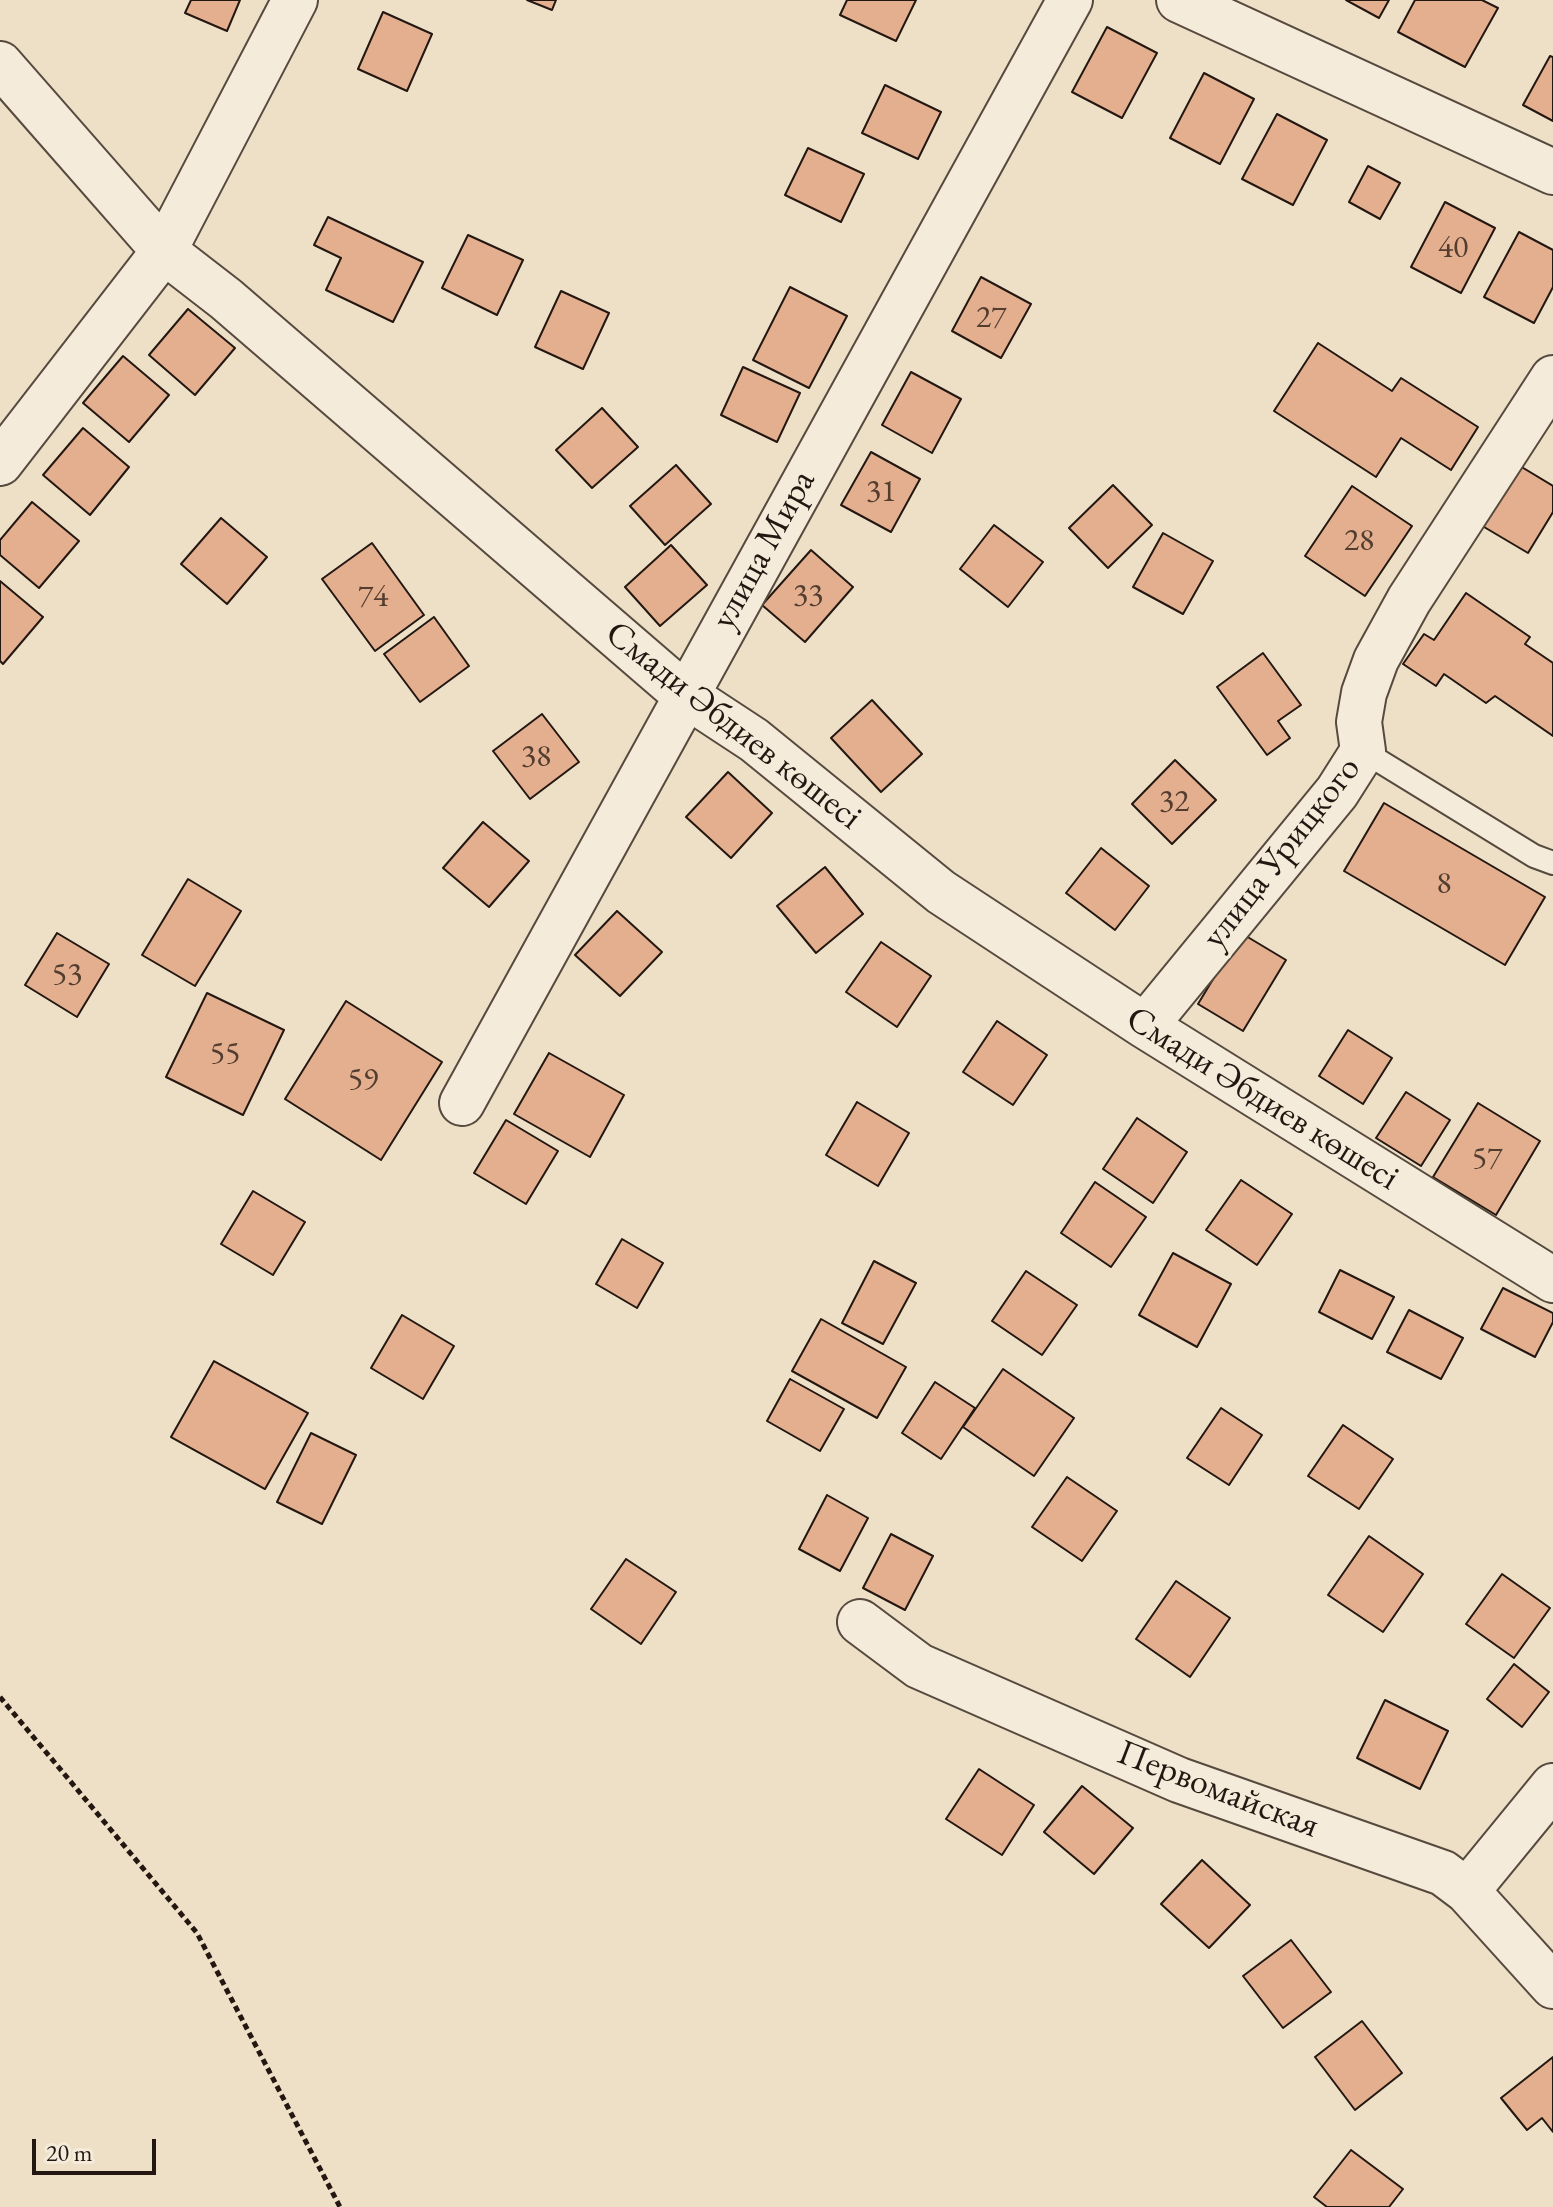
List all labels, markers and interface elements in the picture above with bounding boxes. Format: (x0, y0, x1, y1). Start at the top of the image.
house number: 40 (1438, 229, 1468, 267)
house number: 27 (976, 299, 1006, 337)
street label: улица Мира (703, 463, 825, 637)
house number: 31 (866, 473, 896, 511)
house number: 28 (1344, 522, 1374, 560)
house number: 33 (793, 577, 823, 615)
house number: 74 (358, 578, 388, 616)
street label: Смади Әбдиев көшесі (596, 613, 870, 839)
house number: 38 (521, 738, 551, 776)
street label: улица Урицкого (1194, 748, 1370, 958)
house number: 32 (1159, 783, 1189, 821)
house number: 8 (1436, 865, 1452, 903)
house number: 53 (52, 956, 82, 994)
street label: Смади Әбдиев көшесі (1118, 998, 1406, 1200)
house number: 55 (210, 1035, 240, 1073)
house number: 59 (348, 1061, 378, 1099)
house number: 57 (1472, 1140, 1502, 1178)
street label: Первомайская (1111, 1732, 1325, 1848)
scale bar (36, 2123, 160, 2173)
text: 20 m (46, 2137, 93, 2168)

